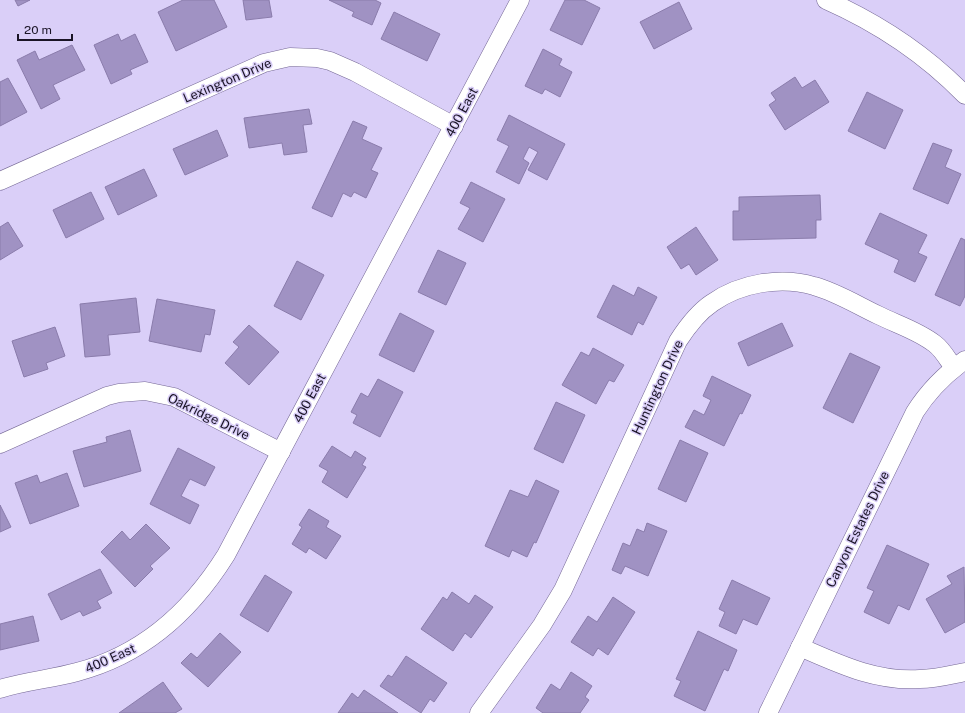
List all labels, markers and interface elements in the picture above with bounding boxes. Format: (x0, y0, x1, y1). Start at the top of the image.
scale bar (18, 16, 72, 42)
text: 20 m (24, 23, 52, 37)
street label: Lexington Drive (181, 55, 274, 106)
street label: 400 East (442, 85, 481, 139)
street label: Huntington Drive (629, 337, 686, 437)
street label: 400 East (290, 371, 329, 425)
street label: Oakridge Drive (165, 390, 252, 443)
street label: Canyon Estates Drive (823, 469, 892, 590)
street label: 400 East (83, 641, 138, 676)

